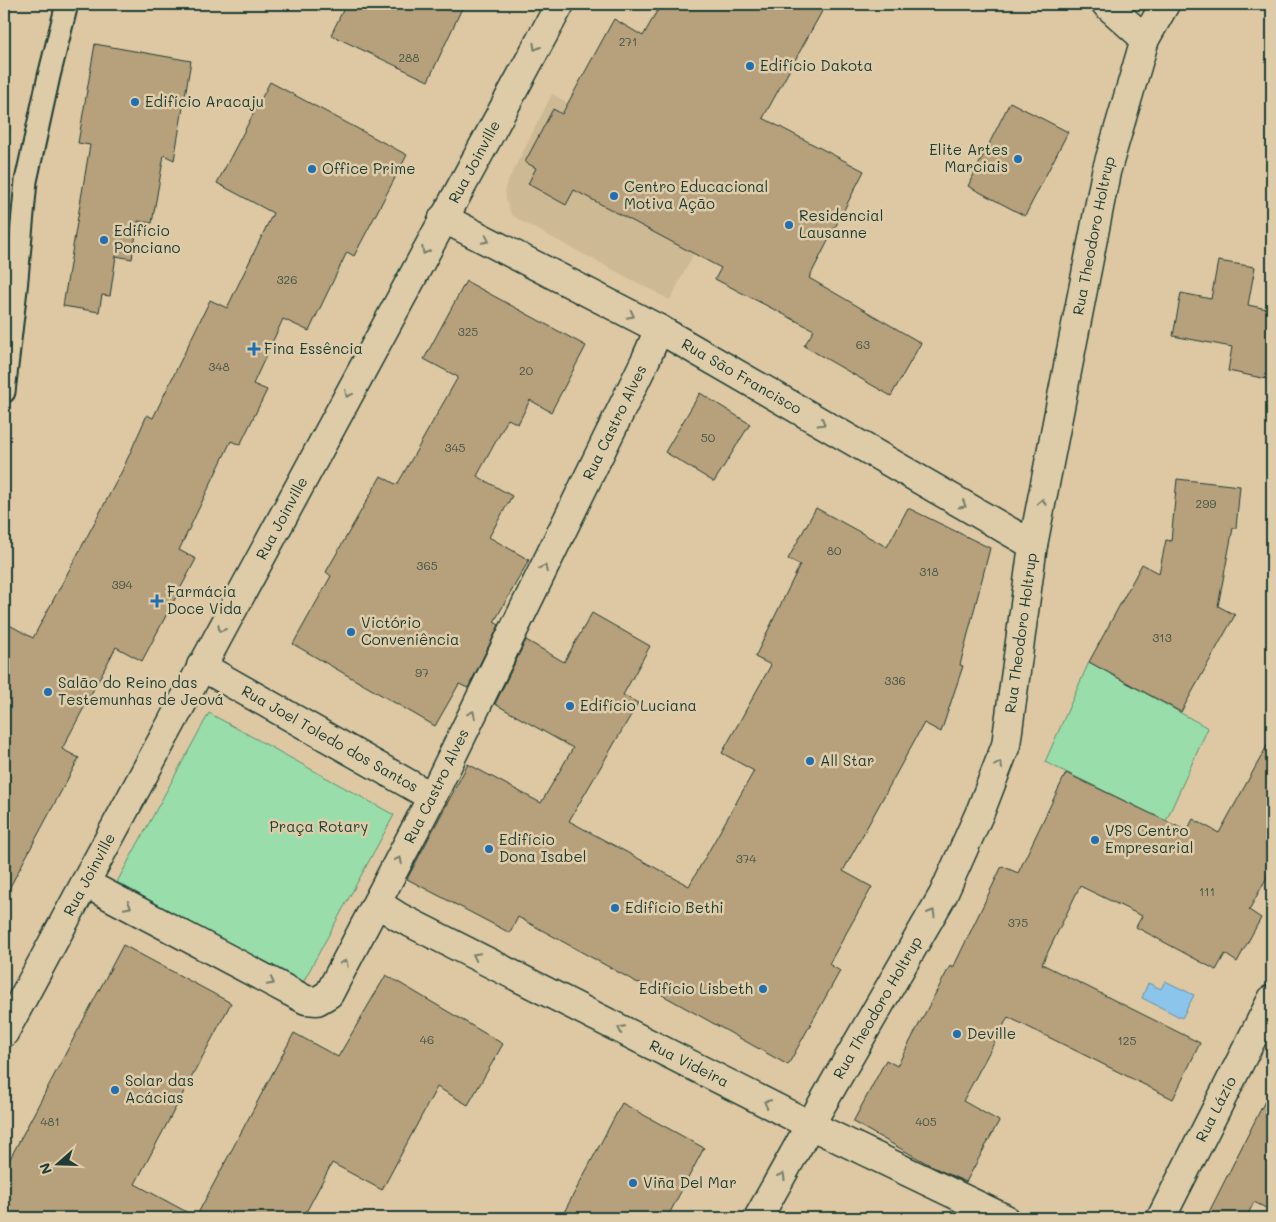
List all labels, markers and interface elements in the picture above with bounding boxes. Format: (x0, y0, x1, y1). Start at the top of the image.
house number: 271 (619, 33, 637, 49)
one-way arrow (533, 41, 543, 50)
house number: 288 (398, 49, 420, 65)
place label: Edifício Dakota (760, 55, 873, 75)
marker: Edifício Dakota (744, 60, 756, 72)
place label: Edifício Aracaju (145, 91, 264, 111)
marker: Edifício Aracaju (129, 96, 141, 108)
street label: Rua Joinville (443, 117, 504, 207)
place label: Elite Artes Marciais (929, 139, 1008, 176)
marker: Elite Artes Marciais (1012, 153, 1024, 165)
street label: Rua Theodoro Holtrup (1067, 154, 1119, 317)
place label: Office Prime (322, 158, 416, 178)
marker: Office Prime (306, 163, 318, 175)
place label: Centro Educacional Motiva Ação (624, 176, 768, 213)
marker: Centro Educacional Motiva Ação (608, 190, 620, 202)
place label: Residencial Lausanne (799, 205, 883, 242)
marker: Residencial Lausanne (783, 219, 795, 231)
place label: Edifício Ponciano (114, 220, 180, 257)
marker: Edifício Ponciano (98, 234, 110, 246)
one-way arrow (481, 234, 490, 244)
one-way arrow (421, 245, 431, 254)
house number: 326 (277, 271, 297, 287)
one-way arrow (625, 309, 634, 319)
house number: 325 (458, 323, 478, 339)
street label: Rua São Francisco (678, 333, 806, 418)
house number: 63 (856, 336, 870, 352)
place label: Fina Essência (264, 338, 363, 358)
marker: Fina Essência (248, 343, 260, 355)
house number: 348 (208, 358, 230, 374)
street label: Rua Castro Alves (577, 361, 651, 483)
house number: 20 (519, 362, 534, 378)
one-way arrow (344, 388, 354, 397)
one-way arrow (817, 417, 826, 427)
house number: 50 (701, 429, 716, 445)
house number: 345 (444, 439, 466, 455)
street label: Rua Joinville (251, 473, 312, 563)
house number: 299 (1196, 495, 1216, 511)
one-way arrow (1036, 497, 1046, 506)
one-way arrow (958, 498, 967, 508)
house number: 80 (827, 542, 842, 558)
street label: Rua Theodoro Holtrup (999, 551, 1041, 714)
house number: 365 (416, 557, 438, 573)
house number: 318 (919, 563, 939, 579)
one-way arrow (537, 565, 547, 574)
house number: 394 (111, 576, 133, 592)
place label: Farmácia Doce Vida (167, 581, 242, 618)
marker: Farmácia Doce Vida (151, 595, 163, 607)
place label: Victório Conveniência (361, 612, 459, 649)
one-way arrow (217, 624, 227, 633)
marker: Victório Conveniência (345, 626, 357, 638)
house number: 313 (1152, 629, 1172, 645)
house number: 97 (415, 664, 429, 680)
place label: Salão do Reino das Testemunhas de Jeová (58, 672, 224, 709)
house number: 336 (884, 672, 906, 688)
street label: Rua Joel Toledo dos Santos (238, 680, 422, 796)
marker: Salão do Reino das Testemunhas de Jeová (42, 686, 54, 698)
place label: Edifício Luciana (580, 695, 697, 715)
marker: Edifício Luciana (564, 700, 576, 712)
one-way arrow (466, 710, 476, 719)
street label: Rua Castro Alves (398, 725, 473, 847)
place label: All Star (820, 750, 875, 770)
marker: All Star (804, 755, 816, 767)
one-way arrow (992, 761, 1003, 770)
park label: Praça Rotary (270, 816, 369, 836)
place label: VPS Centro Empresarial (1105, 820, 1194, 857)
street label: Rua Joinville (58, 829, 119, 919)
place label: Edifício Dona Isabel (499, 829, 586, 866)
marker: VPS Centro Empresarial (1089, 834, 1101, 846)
marker: Edifício Dona Isabel (483, 843, 495, 855)
house number: 374 (736, 850, 756, 866)
one-way arrow (393, 856, 403, 865)
house number: 111 (1199, 883, 1215, 899)
place label: Edifício Bethi (625, 897, 724, 917)
one-way arrow (122, 899, 131, 909)
marker: Edifício Bethi (609, 902, 621, 914)
one-way arrow (926, 910, 936, 919)
house number: 375 (1008, 914, 1028, 930)
street label: Rua Theodoro Holtrup (828, 932, 926, 1082)
one-way arrow (473, 952, 482, 962)
one-way arrow (339, 960, 349, 969)
one-way arrow (266, 976, 275, 986)
place label: Edifício Lisbeth (639, 978, 753, 998)
marker: Edifício Lisbeth (757, 983, 769, 995)
place label: Deville (967, 1023, 1016, 1043)
one-way arrow (618, 1025, 627, 1035)
marker: Deville (951, 1028, 963, 1040)
house number: 46 (420, 1031, 434, 1047)
house number: 125 (1117, 1032, 1137, 1048)
street label: Rua Videira (646, 1034, 732, 1091)
place label: Solar das Acácias (125, 1070, 194, 1107)
street label: Rua Lázio (1190, 1072, 1240, 1145)
marker: Solar das Acácias (109, 1084, 121, 1096)
one-way arrow (763, 1099, 772, 1109)
house number: 481 (40, 1113, 60, 1129)
house number: 405 (915, 1113, 937, 1129)
north arrow (32, 1140, 82, 1190)
text: N (35, 1160, 56, 1177)
place label: Viña Del Mar (643, 1172, 737, 1192)
one-way arrow (776, 1172, 786, 1181)
marker: Viña Del Mar (627, 1177, 639, 1189)

